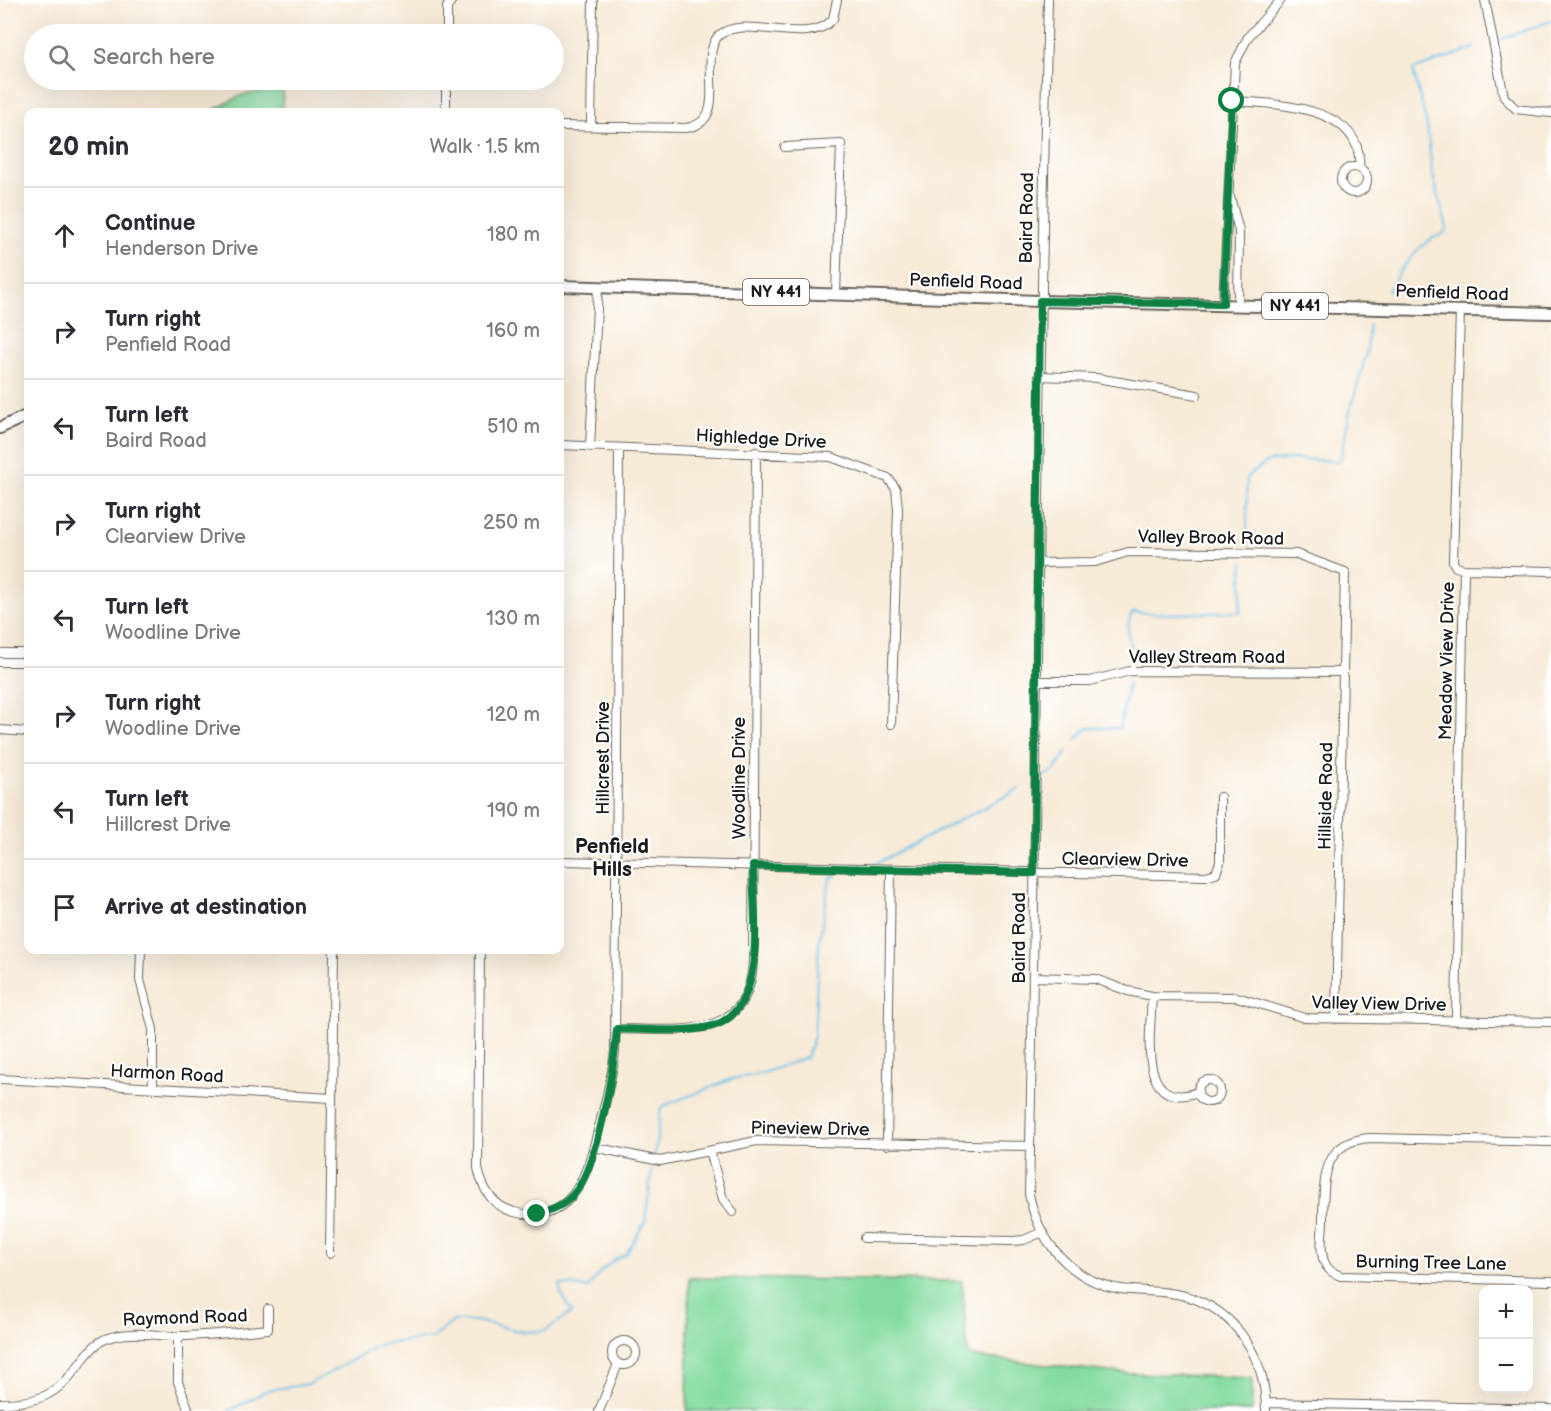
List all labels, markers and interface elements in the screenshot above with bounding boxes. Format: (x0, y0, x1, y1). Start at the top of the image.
search box (24, 24, 564, 90)
icon: search (45, 41, 78, 74)
text: Search here (93, 44, 215, 71)
route start (1218, 87, 1244, 113)
text: 20 min (48, 132, 129, 163)
text: Walk · 1.5 km (429, 135, 540, 159)
street label: Baird Road (1016, 172, 1038, 264)
text: Continue (105, 210, 195, 237)
icon: ahead (48, 219, 81, 252)
text: 180 m (487, 223, 540, 247)
text: Henderson Drive (105, 237, 258, 261)
street label: Penfield Road (909, 270, 1023, 294)
road number: NY 441 (743, 279, 809, 305)
street label: Penfield Road (1395, 281, 1509, 305)
road number: NY 441 (1262, 293, 1328, 319)
text: Turn right (105, 306, 201, 333)
icon: right (48, 315, 81, 348)
text: 160 m (486, 319, 540, 343)
text: Penfield Road (105, 333, 231, 357)
text: Turn left (105, 402, 189, 429)
icon: left (48, 411, 81, 444)
text: 510 m (487, 415, 540, 439)
street label: Highledge Drive (695, 425, 827, 453)
text: Baird Road (105, 429, 207, 453)
text: Turn right (105, 498, 201, 525)
icon: right (48, 507, 81, 540)
text: 250 m (483, 511, 540, 535)
text: Clearview Drive (105, 525, 246, 549)
street label: Valley Brook Road (1138, 526, 1284, 550)
street label: Meadow View Drive (1435, 581, 1459, 740)
text: Turn left (105, 594, 189, 621)
icon: left (48, 603, 81, 636)
text: 130 m (486, 607, 540, 631)
text: Woodline Drive (105, 621, 241, 645)
street label: Valley Stream Road (1129, 647, 1285, 668)
text: Turn right (105, 690, 201, 717)
icon: right (48, 699, 81, 732)
street label: Hillcrest Drive (593, 701, 614, 815)
text: 120 m (487, 703, 540, 727)
street label: Woodline Drive (729, 716, 750, 839)
text: Woodline Drive (105, 717, 241, 741)
street label: Hillside Road (1315, 742, 1337, 850)
text: Turn left (105, 786, 189, 813)
icon: left (48, 795, 81, 828)
text: 190 m (487, 799, 540, 823)
text: Hillcrest Drive (105, 813, 231, 837)
district label: Penfield Hills (575, 835, 649, 882)
street label: Clearview Drive (1061, 848, 1189, 872)
icon: arrive (48, 891, 81, 924)
street label: Baird Road (1009, 892, 1030, 984)
text: Arrive at destination (105, 894, 307, 921)
street label: Valley View Drive (1311, 992, 1447, 1016)
street label: Harmon Road (110, 1061, 224, 1087)
street label: Pineview Drive (750, 1117, 870, 1141)
route end (523, 1200, 549, 1226)
street label: Burning Tree Lane (1355, 1251, 1507, 1275)
map controls (1479, 1285, 1533, 1393)
button: + (1479, 1285, 1533, 1339)
street label: Raymond Road (122, 1305, 248, 1331)
button: − (1479, 1339, 1533, 1393)

